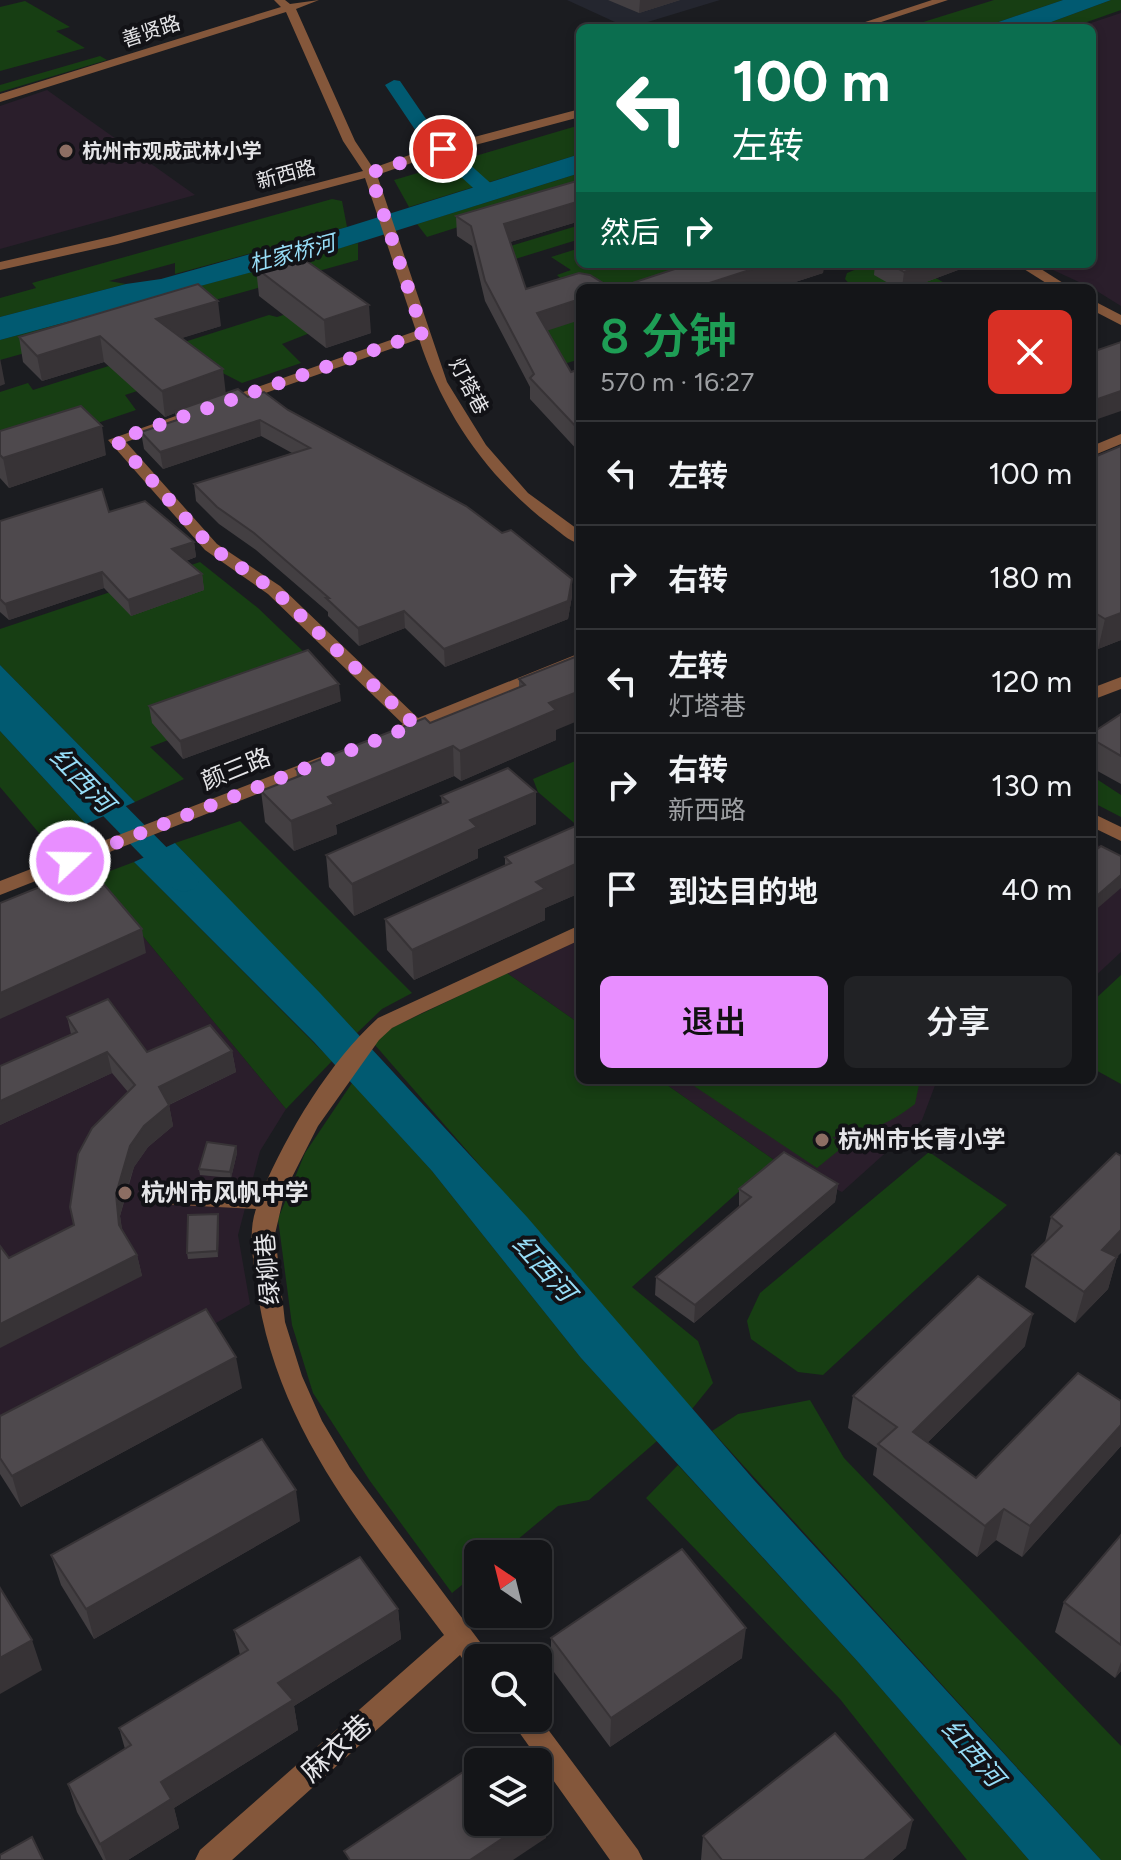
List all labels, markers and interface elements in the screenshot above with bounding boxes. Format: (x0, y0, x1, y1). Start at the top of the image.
street label: 善贤路 (119, 10, 183, 52)
text: 100 m (732, 48, 890, 115)
icon: left (600, 56, 704, 160)
pin (409, 115, 477, 183)
text: 左转 (732, 124, 804, 167)
icon: arrive (421, 127, 465, 171)
place label: 杭州市观成武林小学 (82, 139, 262, 163)
marker: 杭州市观成武林小学 (57, 142, 75, 160)
street label: 新西路 (254, 155, 318, 193)
icon: right (676, 208, 720, 252)
text: 然后 (600, 214, 660, 251)
water label: 杜家桥河 (246, 228, 342, 278)
text: 8 分钟 (600, 307, 737, 365)
button: close (988, 310, 1072, 394)
street label: 灯塔巷 (444, 354, 494, 418)
text: 570 m · 16:27 (600, 366, 754, 398)
icon: left (600, 451, 644, 495)
text: 100 m (988, 455, 1072, 492)
text: 左转 (668, 457, 728, 494)
icon: right (600, 555, 644, 599)
text: 180 m (989, 559, 1072, 596)
text: 右转 (668, 561, 728, 598)
text: 左转 (668, 647, 728, 684)
icon: left (600, 659, 644, 703)
text: 120 m (991, 663, 1072, 700)
text: 灯塔巷 (668, 690, 746, 722)
water label: 红西河 (43, 741, 124, 823)
street label: 颜三路 (197, 742, 275, 795)
text: 右转 (668, 751, 728, 788)
icon: right (600, 763, 644, 807)
text: 130 m (991, 767, 1072, 804)
text: 新西路 (668, 794, 746, 826)
position arrow (28, 819, 112, 903)
icon: arrive (600, 867, 644, 911)
text: 40 m (1001, 871, 1072, 908)
text: 到达目的地 (668, 873, 818, 910)
button: 退出 (600, 976, 828, 1068)
button: 分享 (844, 976, 1072, 1068)
place label: 杭州市长青小学 (838, 1125, 1006, 1154)
marker: 杭州市长青小学 (813, 1131, 831, 1149)
place label: 杭州市风帆中学 (141, 1178, 309, 1207)
marker: 杭州市风帆中学 (116, 1184, 134, 1202)
water label: 红西河 (506, 1228, 585, 1311)
street label: 绿柳巷 (250, 1232, 285, 1306)
north arrow (464, 1540, 552, 1628)
map controls (464, 1540, 552, 1836)
button: search (464, 1644, 552, 1732)
street label: 麻衣巷 (293, 1707, 379, 1789)
water label: 红西河 (935, 1713, 1014, 1797)
button: layers (464, 1748, 552, 1836)

